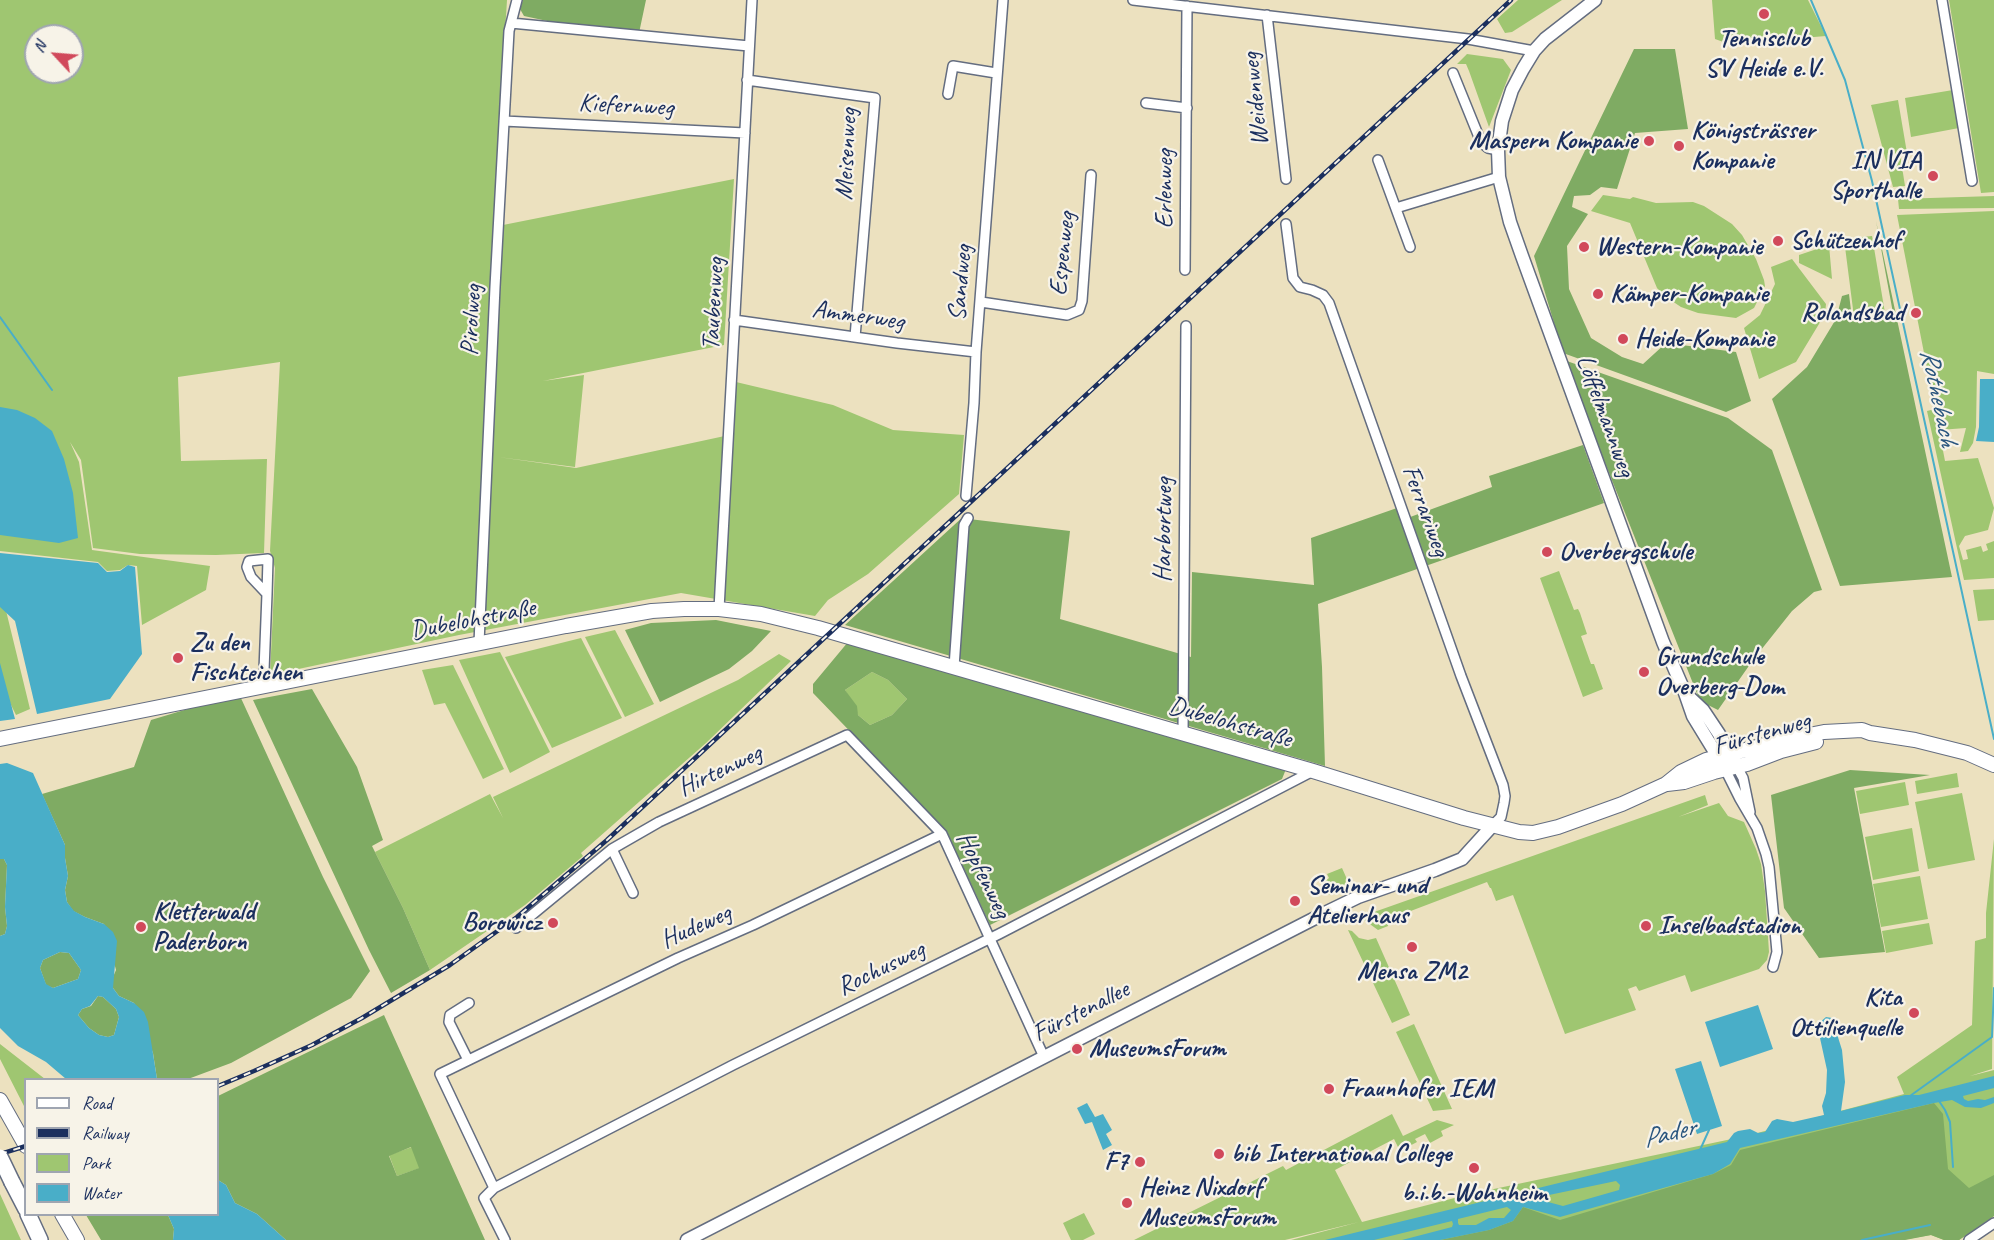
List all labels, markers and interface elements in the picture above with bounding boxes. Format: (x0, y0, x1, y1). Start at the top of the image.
marker: Tennisclub SV Heide e.V. (1757, 7, 1771, 21)
place label: Tennisclub SV Heide e.V. (1705, 23, 1823, 84)
north arrow (24, 24, 84, 84)
text: N (28, 38, 51, 56)
street label: Weidenweg (1236, 51, 1276, 147)
street label: Kiefernweg (578, 88, 674, 124)
street label: Meisenweg (829, 107, 865, 201)
place label: Königsträsser Kompanie (1691, 115, 1815, 176)
place label: Maspern Kompanie (1469, 125, 1637, 157)
marker: Maspern Kompanie (1642, 134, 1656, 148)
marker: Königsträsser Kompanie (1672, 139, 1686, 153)
place label: IN VIA Sporthalle (1830, 145, 1921, 206)
street label: Erlenweg (1149, 150, 1181, 228)
marker: IN VIA Sporthalle (1926, 169, 1940, 183)
street label: Espenweg (1043, 211, 1083, 297)
place label: Schützenhof (1790, 225, 1900, 257)
place label: Western-Kompanie (1596, 231, 1762, 263)
marker: Schützenhof (1771, 234, 1785, 248)
marker: Western-Kompanie (1577, 240, 1591, 254)
street label: Sandweg (942, 243, 980, 323)
street label: Taubenweg (696, 257, 732, 351)
place label: Kämper-Kompanie (1610, 278, 1768, 310)
street label: Pirolweg (455, 284, 489, 356)
marker: Kämper-Kompanie (1591, 287, 1605, 301)
street label: Ammerweg (810, 294, 906, 338)
place label: Rolandsbad (1801, 297, 1904, 329)
marker: Rolandsbad (1909, 306, 1923, 320)
place label: Heide-Kompanie (1635, 323, 1774, 355)
marker: Heide-Kompanie (1616, 332, 1630, 346)
water label: Rothebach (1912, 347, 1964, 449)
street label: Löffelmannweg (1569, 351, 1641, 481)
street label: Ferrariweg (1394, 461, 1456, 561)
street label: Harbortweg (1148, 478, 1180, 582)
place label: Overbergschule (1559, 536, 1692, 568)
marker: Overbergschule (1540, 545, 1554, 559)
street label: Dubelohstraße (408, 593, 538, 647)
place label: Zu den Fischteichen (190, 627, 302, 688)
place label: Grundschule Overberg-Dom (1656, 641, 1784, 702)
marker: Zu den Fischteichen (171, 651, 185, 665)
marker: Grundschule Overberg-Dom (1637, 665, 1651, 679)
street label: Dubelohstraße (1165, 691, 1295, 755)
street label: Fürstenweg (1710, 705, 1814, 763)
street label: Hirtenweg (673, 738, 767, 804)
street label: Hopfenweg (949, 827, 1017, 923)
place label: Seminar- und Atelierhaus (1307, 870, 1427, 932)
marker: Seminar- und Atelierhaus (1288, 894, 1302, 908)
place label: Kletterwald Paderborn (153, 896, 254, 958)
street label: Hudeweg (656, 898, 736, 956)
place label: Borowicz (463, 907, 541, 939)
place label: Inselbadstadion (1658, 910, 1801, 942)
marker: Borowicz (546, 916, 560, 930)
marker: Inselbadstadion (1639, 919, 1653, 933)
marker: Kletterwald Paderborn (134, 920, 148, 934)
street label: Rochusweg (832, 934, 930, 1004)
marker: Mensa ZM2 (1405, 940, 1419, 954)
place label: Mensa ZM2 (1357, 956, 1467, 988)
street label: Fürstenallee (1027, 974, 1135, 1050)
place label: Kita Ottilienquelle (1790, 982, 1902, 1044)
marker: Kita Ottilienquelle (1907, 1006, 1921, 1020)
place label: MuseumsForum (1089, 1033, 1226, 1065)
marker: MuseumsForum (1070, 1042, 1084, 1056)
place label: Fraunhofer IEM (1341, 1073, 1493, 1105)
legend (24, 1078, 219, 1216)
marker: Fraunhofer IEM (1322, 1082, 1336, 1096)
text: Road (82, 1092, 112, 1114)
water label: Pader (1640, 1112, 1698, 1156)
text: Railway (82, 1122, 129, 1144)
place label: bib International College (1231, 1138, 1452, 1170)
place label: F7 (1104, 1146, 1128, 1178)
marker: bib International College (1212, 1147, 1226, 1161)
text: Park (82, 1152, 111, 1174)
marker: F7 (1133, 1155, 1147, 1169)
marker: b.i.b.-Wohnheim (1467, 1161, 1481, 1175)
place label: Heinz Nixdorf MuseumsForum (1139, 1172, 1276, 1234)
place label: b.i.b.-Wohnheim (1401, 1177, 1547, 1209)
text: Water (82, 1182, 121, 1204)
marker: Heinz Nixdorf MuseumsForum (1120, 1196, 1134, 1210)

